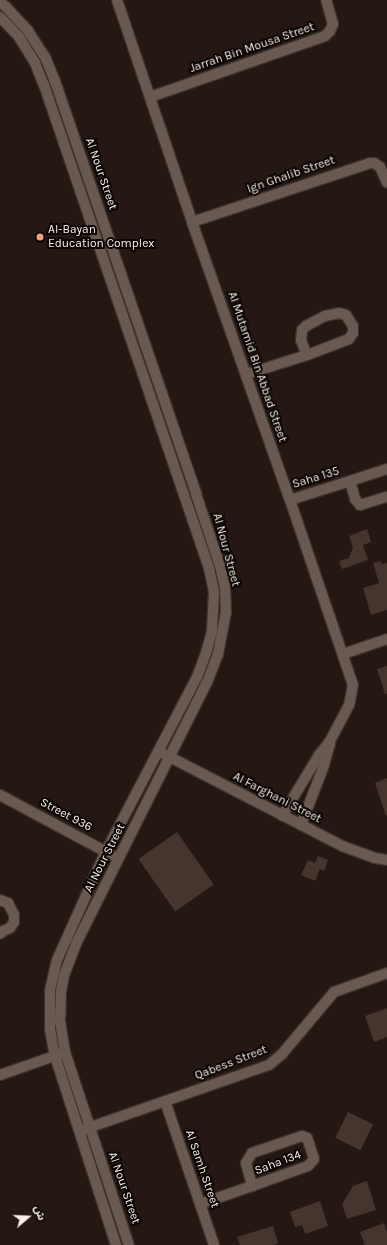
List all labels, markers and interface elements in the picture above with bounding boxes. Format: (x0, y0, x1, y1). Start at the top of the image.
street label: Jarrah Bin Mousa Street (188, 20, 316, 76)
street label: Al Nour Street (82, 136, 120, 212)
street label: Ign Ghalib Street (245, 153, 337, 197)
place label: Al-Bayan Education Complex (48, 223, 154, 251)
marker: Al-Bayan Education Complex (35, 232, 45, 242)
street label: Al Mutamid Bin Abbad Street (224, 290, 290, 444)
street label: Saha 135 (291, 464, 341, 492)
street label: Al Nour Street (209, 512, 243, 588)
street label: Al Farghani Street (230, 770, 324, 826)
street label: Street 936 (38, 795, 94, 835)
street label: Al Nour Street (82, 821, 128, 895)
street label: Qabess Street (193, 1043, 269, 1083)
street label: Al Samh Street (182, 1128, 222, 1210)
street label: Saha 134 (253, 1148, 303, 1178)
street label: Al Nour Street (105, 1150, 143, 1226)
north arrow (8, 1197, 48, 1237)
text: ش (31, 1204, 48, 1222)

